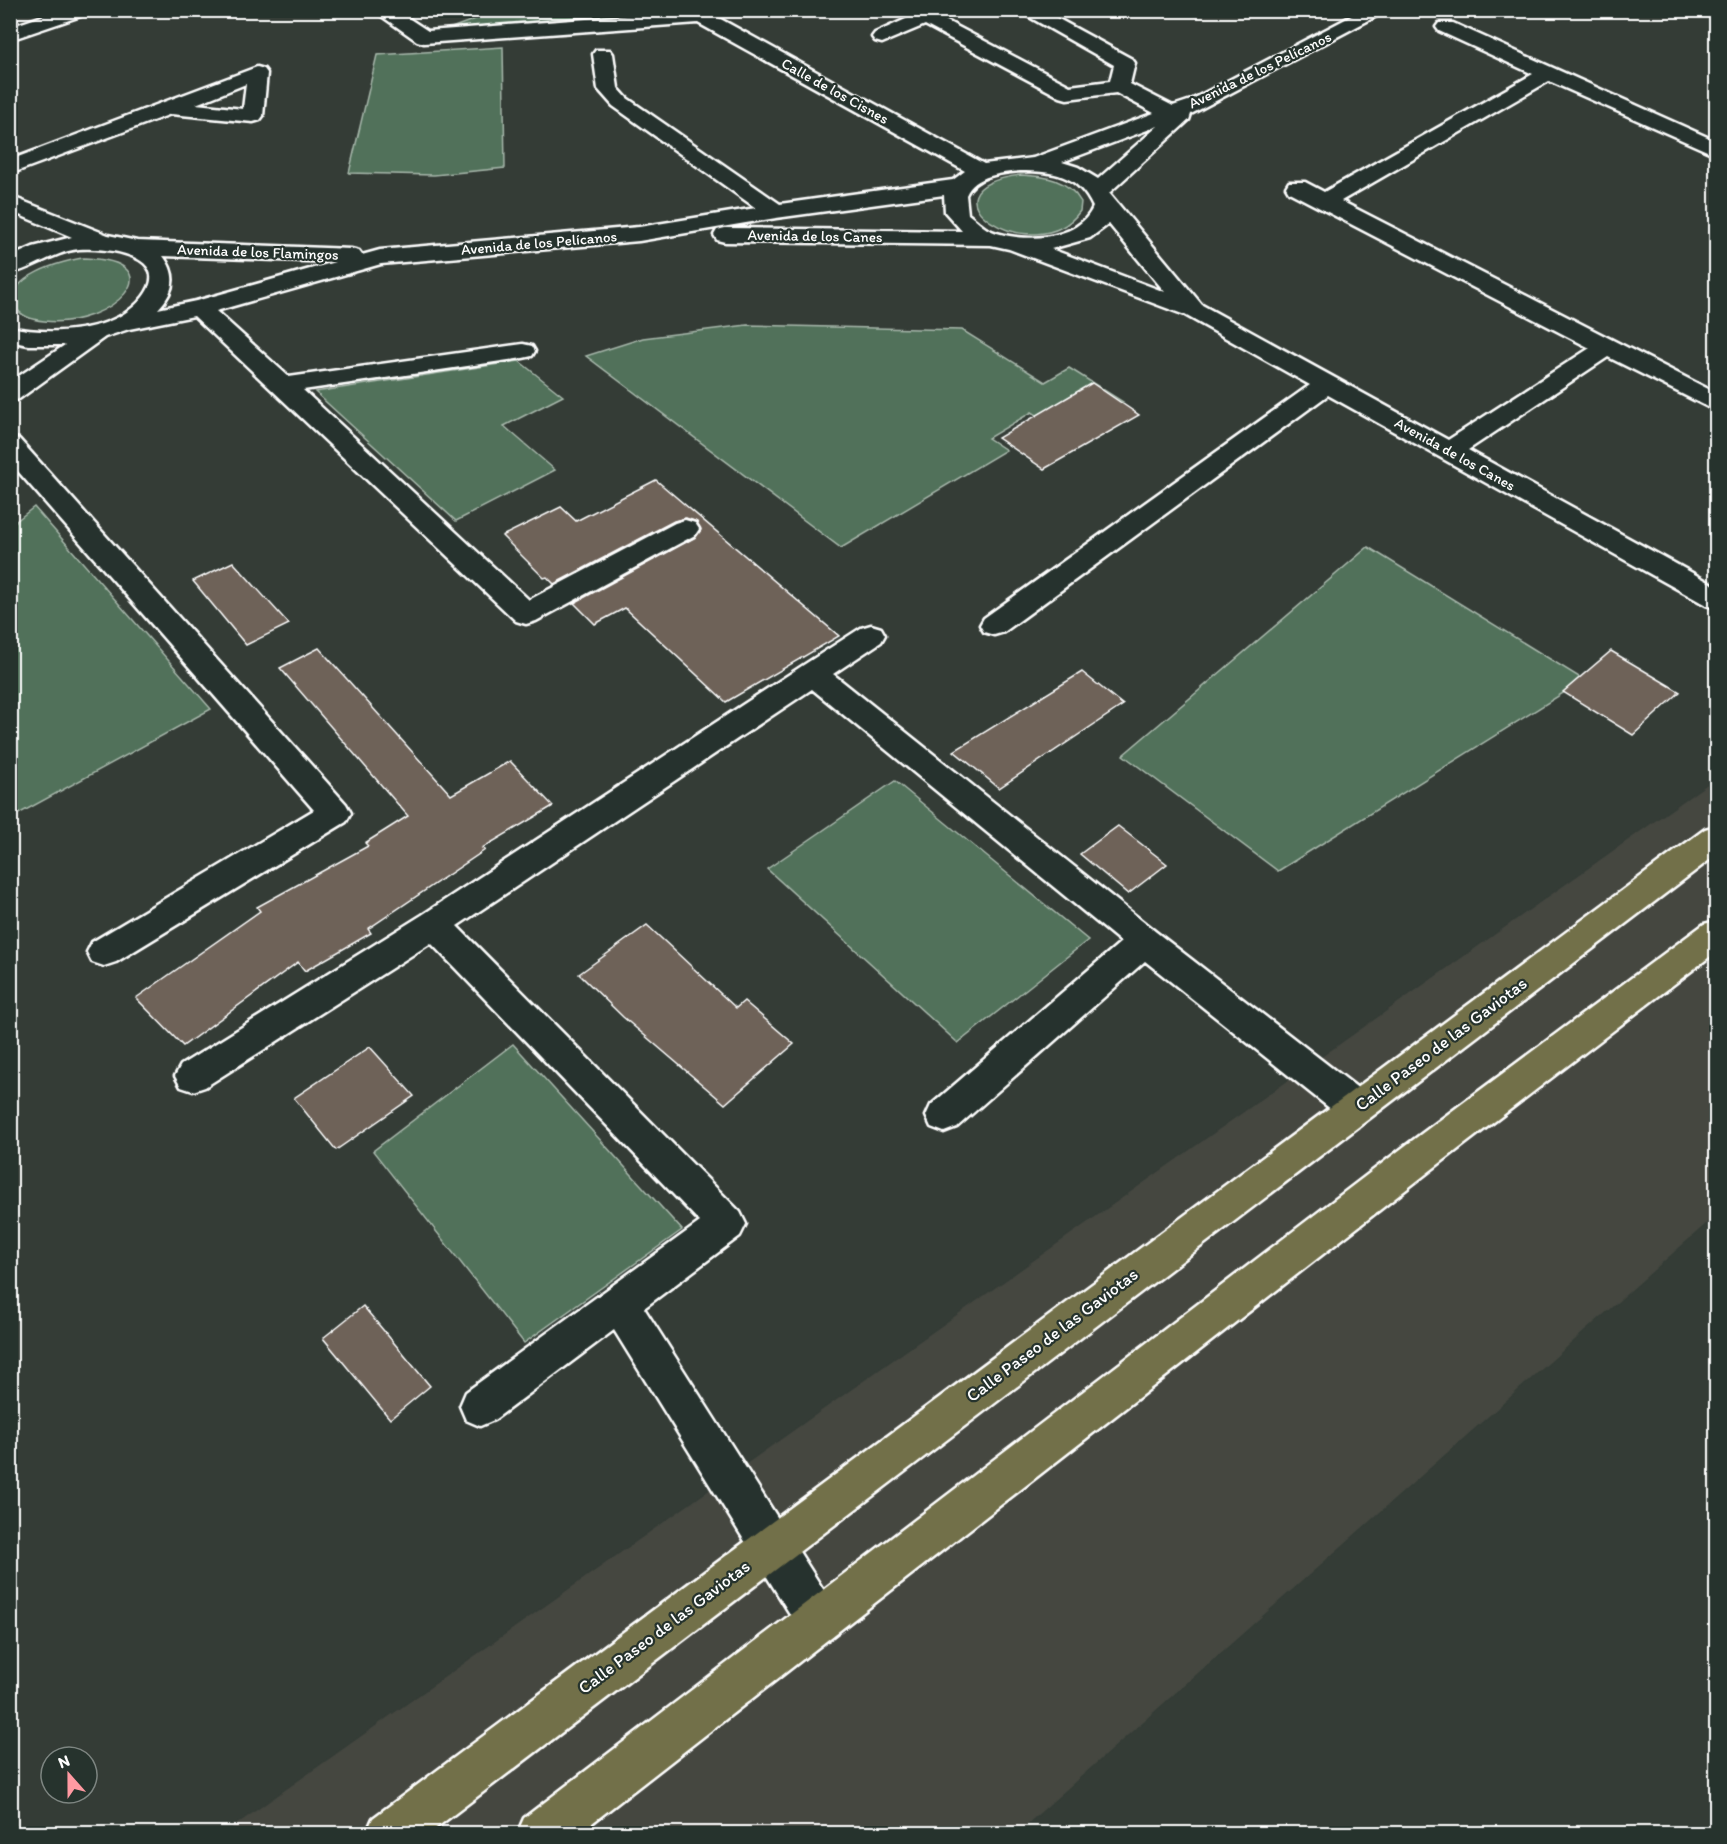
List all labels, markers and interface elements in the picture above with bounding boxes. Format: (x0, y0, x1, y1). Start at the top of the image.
street label: Avenida de los Pelícanos (1186, 27, 1335, 112)
street label: Calle de los Cisnes (778, 54, 892, 128)
street label: Avenida de los Canes (747, 226, 883, 246)
street label: Avenida de los Pelícanos (460, 227, 618, 259)
street label: Avenida de los Flamingos (177, 240, 339, 264)
street label: Avenida de los Canes (1392, 413, 1519, 495)
street label: Calle Paseo de las Gaviotas (1351, 972, 1531, 1116)
street label: Calle Paseo de las Gaviotas (962, 1263, 1142, 1407)
street label: Calle Paseo de las Gaviotas (574, 1555, 754, 1699)
north arrow (39, 1745, 99, 1805)
text: N (55, 1751, 72, 1772)

